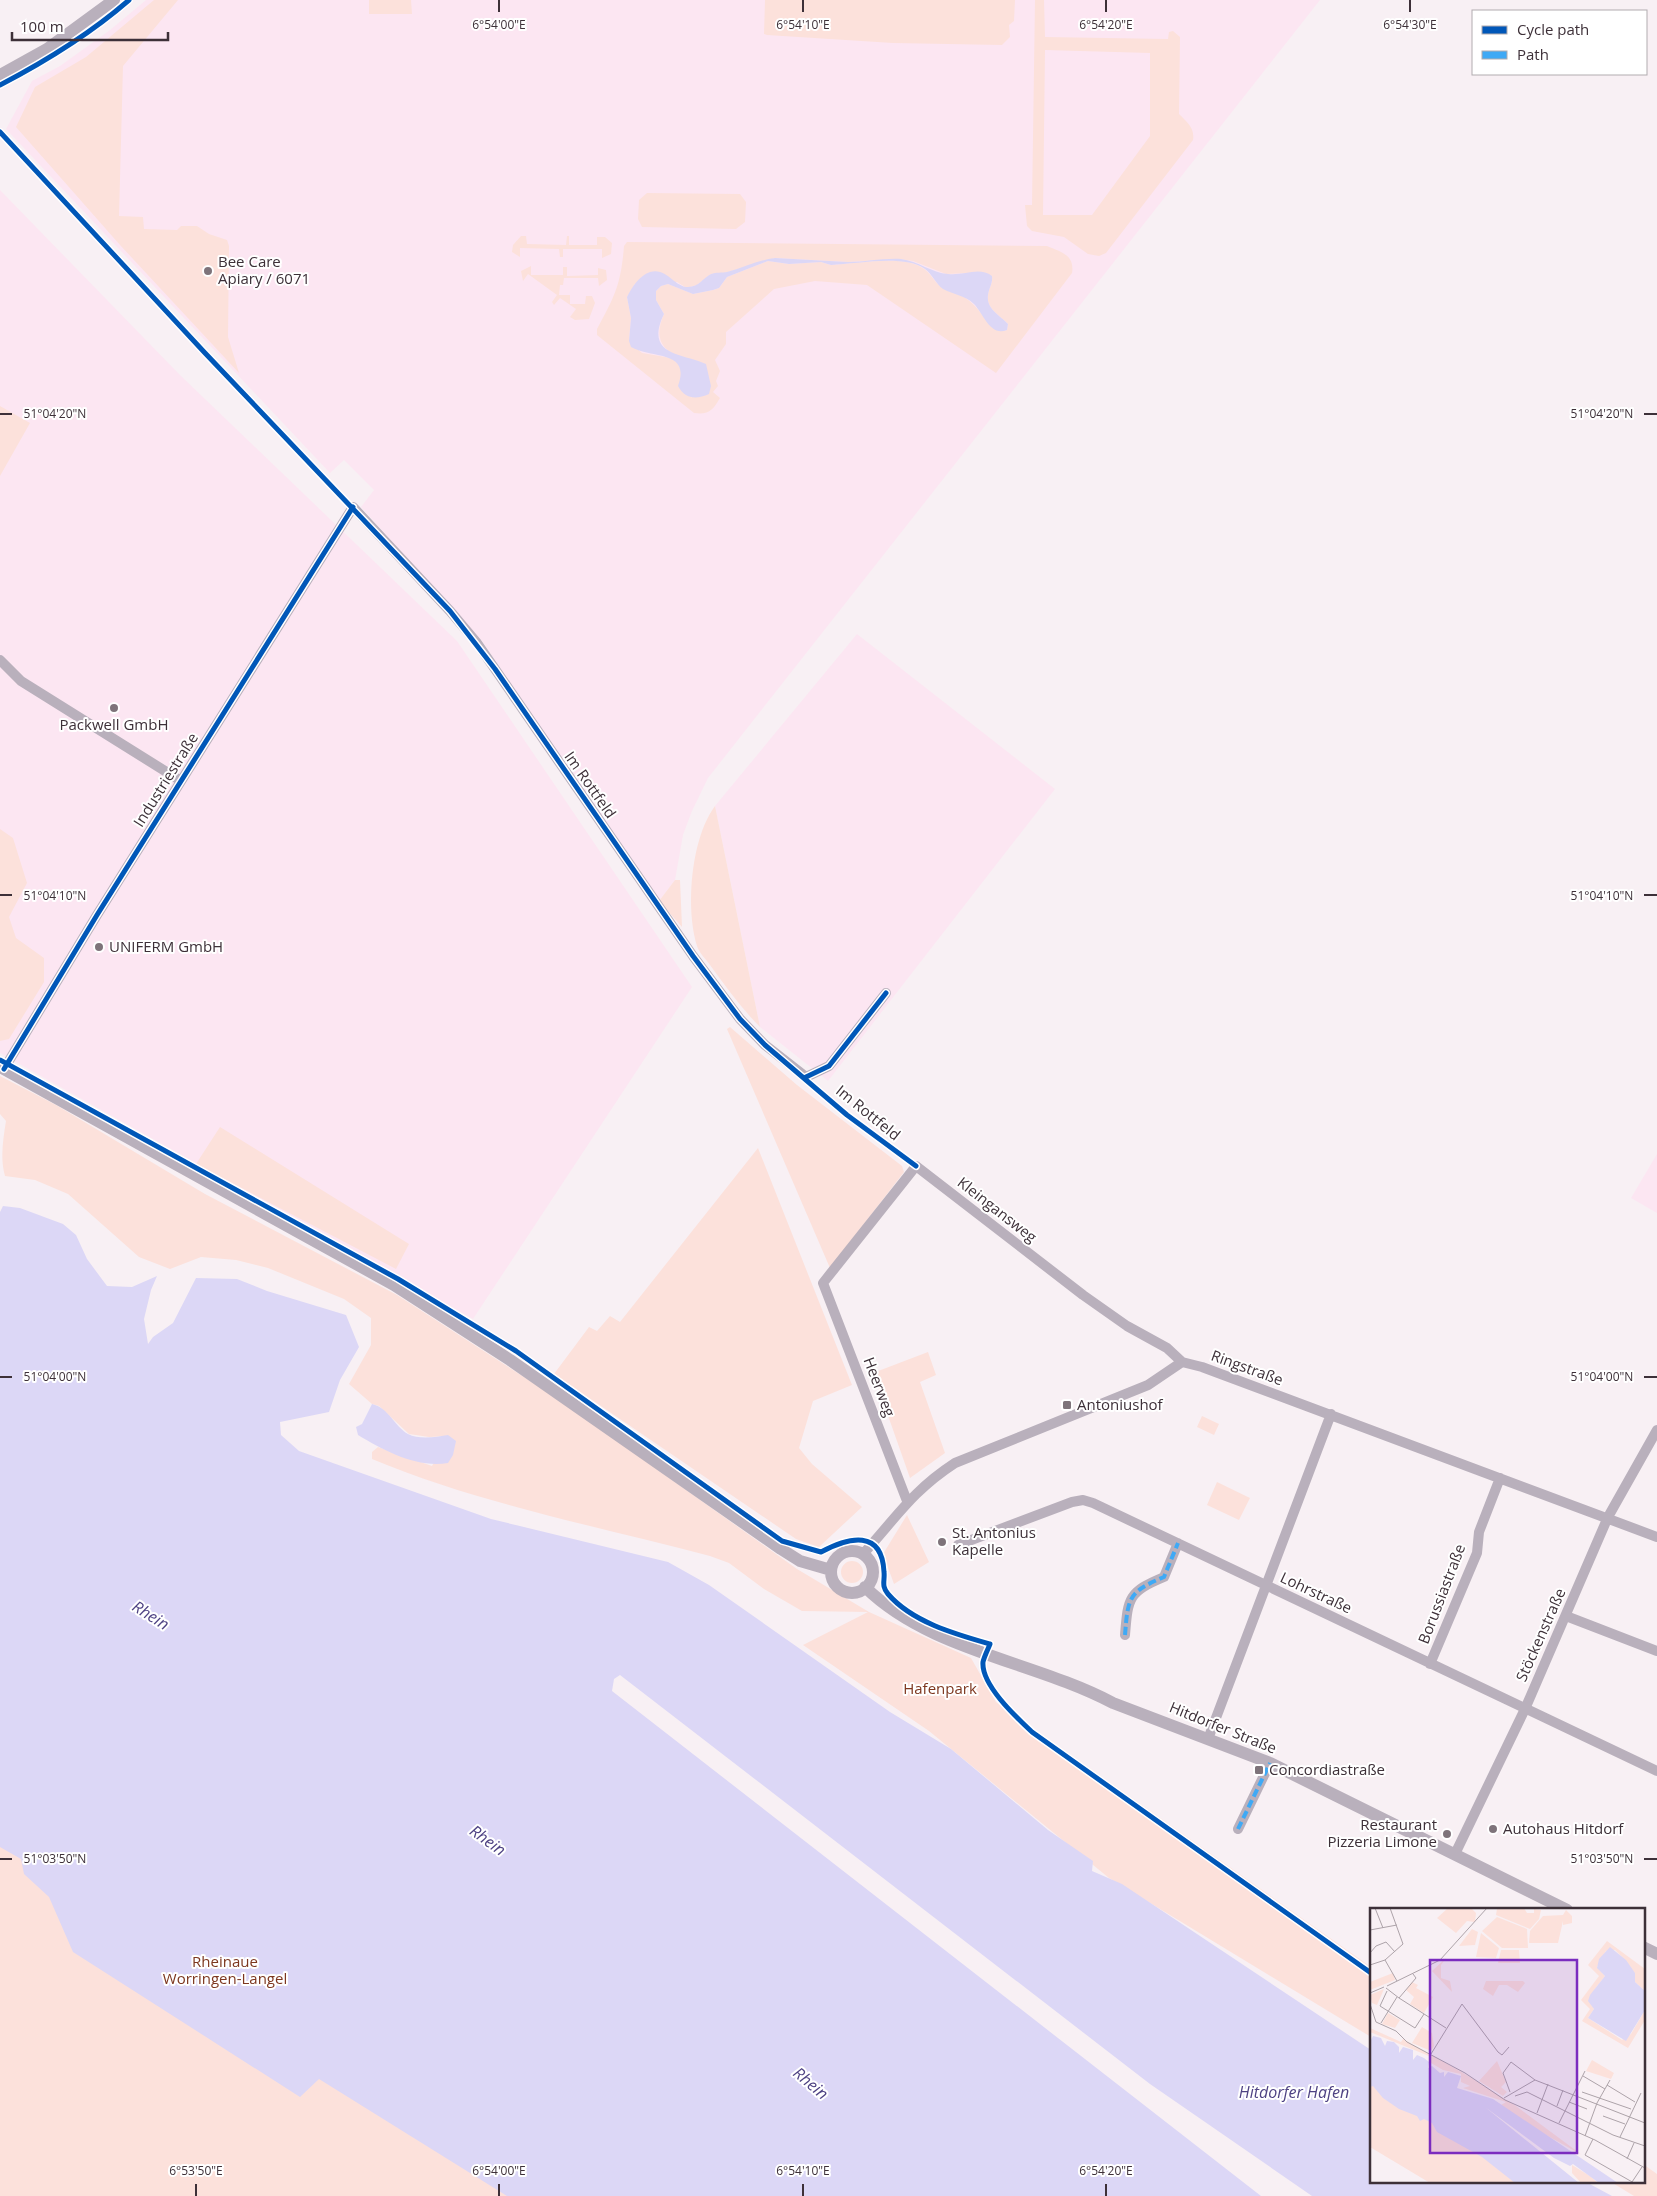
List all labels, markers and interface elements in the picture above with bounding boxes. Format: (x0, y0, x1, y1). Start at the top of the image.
scale bar (12, 10, 169, 42)
legend (1472, 10, 1647, 75)
text: 100 m (20, 16, 64, 36)
text: 6°54'00"E (472, 16, 526, 33)
text: 6°54'10"E (776, 16, 830, 33)
text: 6°54'20"E (1079, 16, 1133, 33)
text: 6°54'30"E (1383, 16, 1437, 33)
text: Cycle path (1517, 19, 1589, 39)
text: Path (1517, 44, 1549, 64)
place label: Bee Care Apiary / 6071 (218, 251, 310, 288)
marker: Bee Care Apiary / 6071 (202, 265, 214, 277)
text: 51°04'20"N (24, 405, 86, 422)
text: 51°04'20"N (1571, 405, 1633, 422)
marker: Packwell GmbH (108, 702, 120, 714)
place label: Packwell GmbH (60, 714, 168, 734)
street label: Industriestraße (128, 729, 202, 830)
street label: Im Rottfeld (560, 747, 621, 822)
text: 51°04'10"N (24, 887, 86, 904)
text: 51°04'10"N (1571, 887, 1633, 904)
place label: UNIFERM GmbH (109, 936, 223, 956)
marker: UNIFERM GmbH (93, 941, 105, 953)
street label: Im Rottfeld (832, 1080, 905, 1144)
street label: Kleingansweg (954, 1172, 1041, 1246)
street label: Ringstraße (1209, 1345, 1286, 1389)
street label: Heerweg (859, 1354, 900, 1419)
text: 51°04'00"N (24, 1368, 86, 1385)
text: 51°04'00"N (1571, 1368, 1633, 1385)
place label: Antoniushof (1077, 1394, 1164, 1414)
marker: Antoniushof (1061, 1399, 1073, 1411)
place label: St. Antonius Kapelle (952, 1522, 1036, 1559)
marker: St. Antonius Kapelle (936, 1536, 948, 1548)
street label: Borussiastraße (1413, 1541, 1469, 1646)
street label: Lohrstraße (1277, 1567, 1355, 1617)
street label: Stöckenstraße (1511, 1585, 1570, 1684)
water label: Rhein (128, 1595, 174, 1635)
park label: Hafenpark (903, 1678, 977, 1698)
street label: Hitdorfer Straße (1167, 1696, 1280, 1758)
place label: Concordiastraße (1269, 1759, 1385, 1779)
marker: Concordiastraße (1253, 1764, 1265, 1776)
place label: Restaurant Pizzeria Limone (1327, 1814, 1437, 1851)
place label: Autohaus Hitdorf (1503, 1818, 1624, 1838)
water label: Rhein (466, 1819, 510, 1861)
marker: Autohaus Hitdorf (1487, 1823, 1499, 1835)
marker: Restaurant Pizzeria Limone (1441, 1828, 1453, 1840)
text: 51°03'50"N (24, 1850, 86, 1867)
text: 51°03'50"N (1571, 1850, 1633, 1867)
inset map (1370, 1908, 1644, 2184)
park label: Rheinaue Worringen-Langel (163, 1951, 287, 1988)
water label: Rhein (789, 2062, 833, 2104)
water label: Hitdorfer Hafen (1239, 2081, 1349, 2103)
text: 6°53'50"E (169, 2162, 223, 2179)
text: 6°54'00"E (472, 2162, 526, 2179)
text: 6°54'10"E (776, 2162, 830, 2179)
text: 6°54'20"E (1079, 2162, 1133, 2179)

